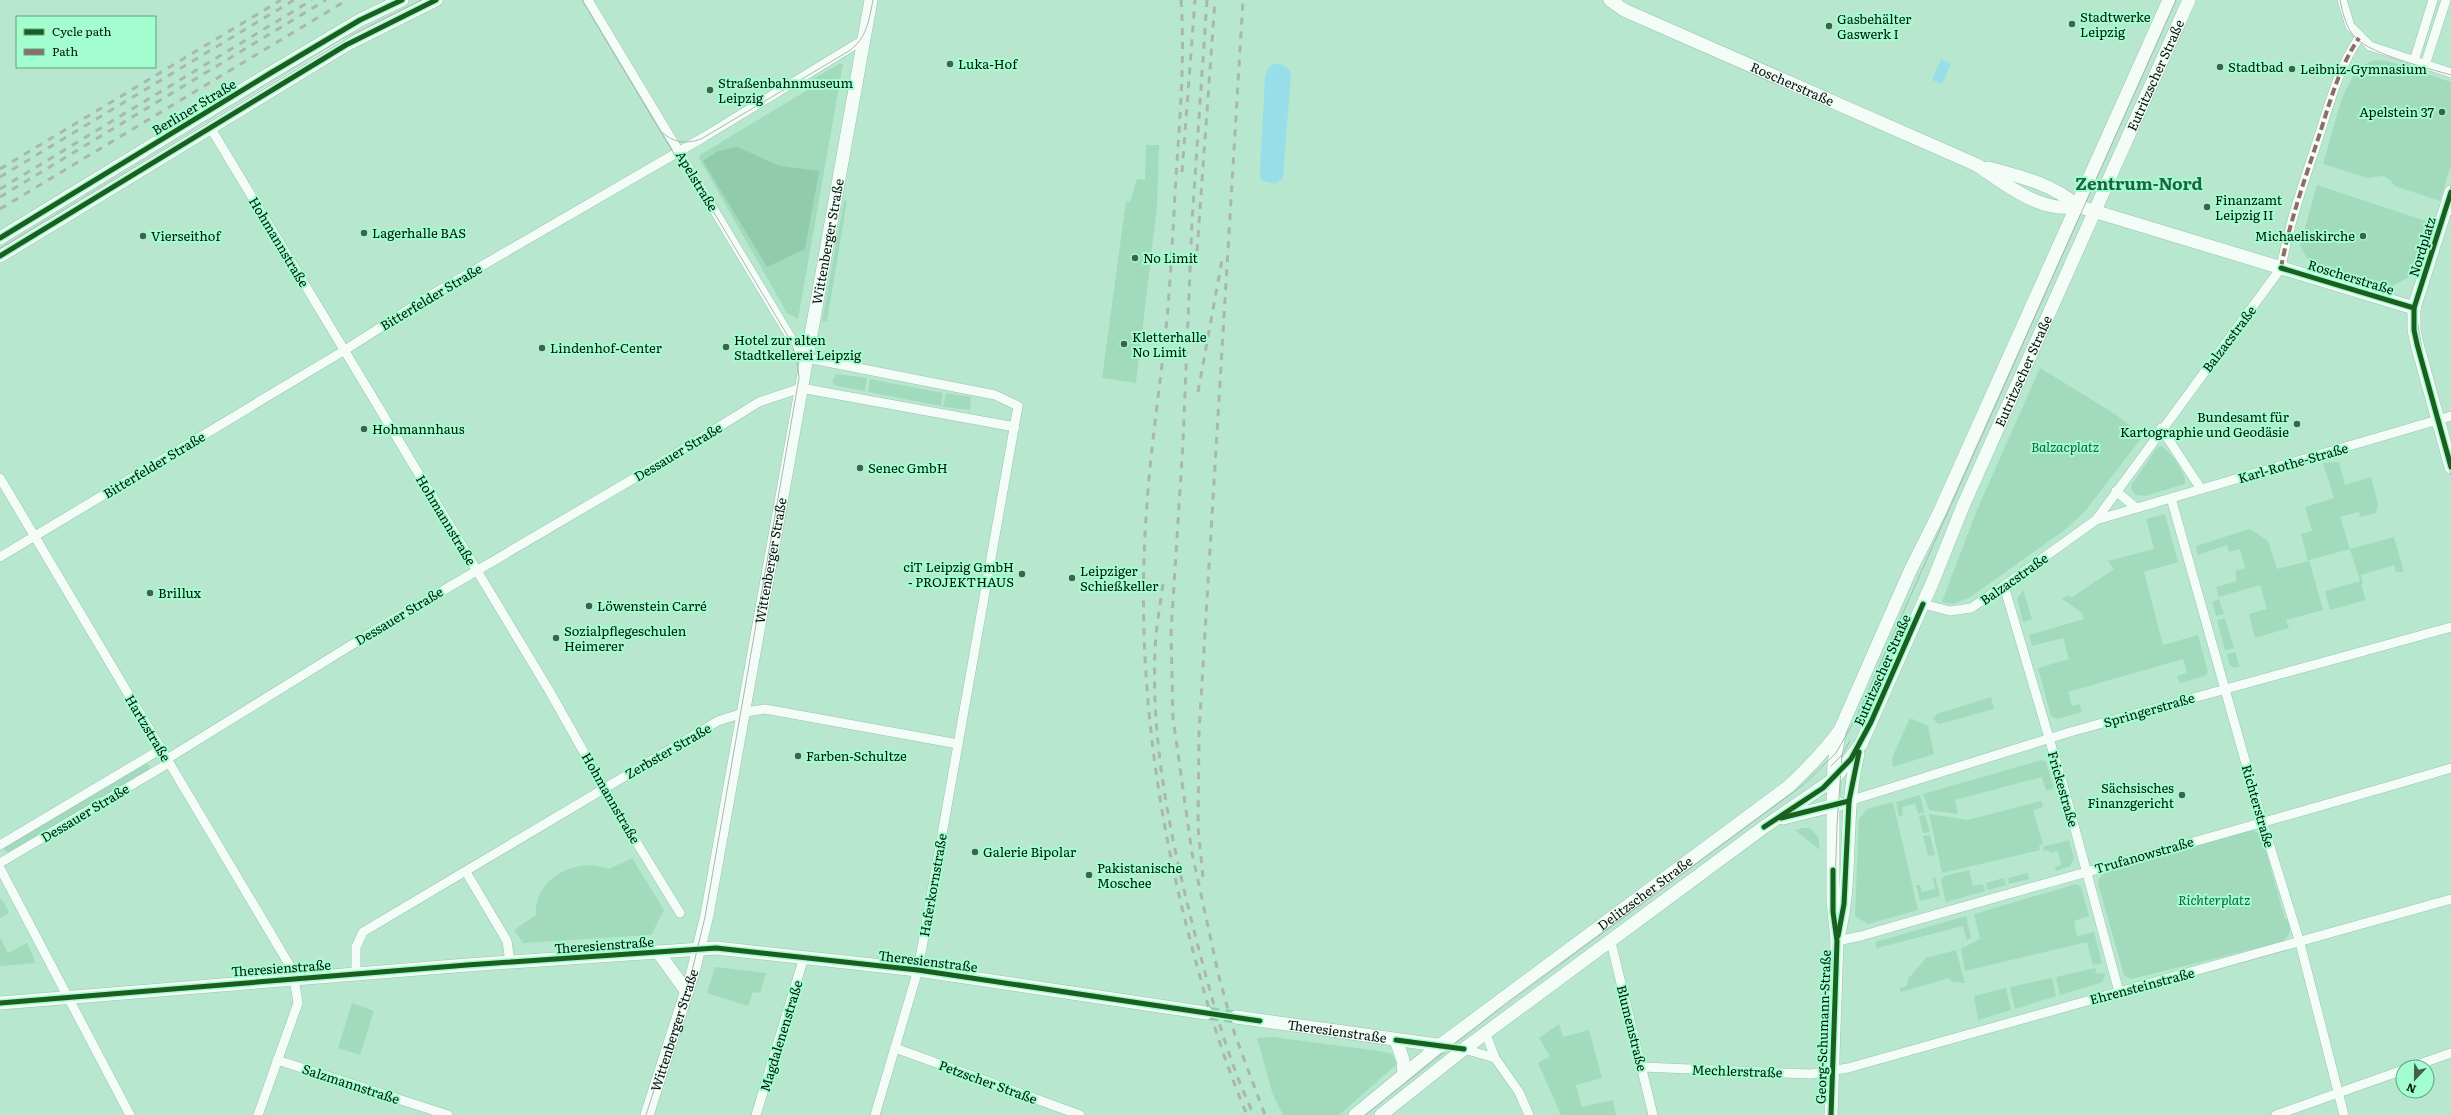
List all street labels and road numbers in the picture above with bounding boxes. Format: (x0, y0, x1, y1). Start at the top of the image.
street label: Eutritzscher Straße (2122, 16, 2188, 134)
street label: Roscherstraße (1748, 57, 1838, 110)
street label: Berliner Straße (148, 74, 240, 139)
street label: Apelstraße (672, 147, 723, 215)
street label: Wittenberger Straße (807, 177, 848, 306)
street label: Hohmannstraße (245, 193, 314, 291)
street label: Nordplatz (2403, 214, 2440, 279)
street label: Roscherstraße (2306, 254, 2397, 299)
street label: Bitterfelder Straße (376, 258, 486, 335)
street label: Balzacstraße (2197, 301, 2260, 376)
street label: Eutritzscher Straße (1990, 312, 2056, 430)
street label: Dessauer Straße (630, 418, 726, 485)
street label: Bitterfelder Straße (99, 426, 209, 503)
street label: Karl-Rothe-Straße (2236, 438, 2350, 487)
street label: Hohmannstraße (412, 471, 481, 569)
street label: Wittenberger Straße (749, 496, 791, 625)
street label: Balzacstraße (1976, 548, 2052, 609)
street label: Dessauer Straße (351, 582, 447, 649)
street label: Eutritzscher Straße (1848, 611, 1915, 729)
street label: Springerstraße (2101, 687, 2197, 732)
street label: Hartzstraße (121, 691, 176, 765)
street label: Zerbster Straße (621, 718, 714, 783)
street label: Hohmannstraße (578, 749, 645, 847)
street label: Frickestraße (2044, 749, 2083, 829)
street label: Richterstraße (2238, 762, 2279, 850)
street label: Dessauer Straße (37, 779, 133, 846)
street label: Haferkornstraße (914, 831, 951, 938)
street label: Trufanowstraße (2092, 831, 2196, 878)
street label: Delitzscher Straße (1593, 851, 1696, 934)
street label: Theresienstraße (553, 932, 655, 957)
street label: Theresienstraße (877, 945, 979, 976)
street label: Georg-Schumann-Straße (1810, 949, 1835, 1104)
street label: Theresienstraße (230, 955, 332, 980)
street label: Ehrensteinstraße (2087, 962, 2197, 1009)
street label: Wittenberger Straße (645, 966, 702, 1094)
street label: Magdalenenstraße (755, 978, 807, 1094)
street label: Blumenstraße (1613, 983, 1652, 1073)
street label: Theresienstraße (1286, 1014, 1388, 1047)
street label: Petzscher Straße (936, 1055, 1040, 1108)
street label: Salzmannstraße (300, 1059, 402, 1108)
street label: Mechlerstraße (1691, 1059, 1783, 1082)

